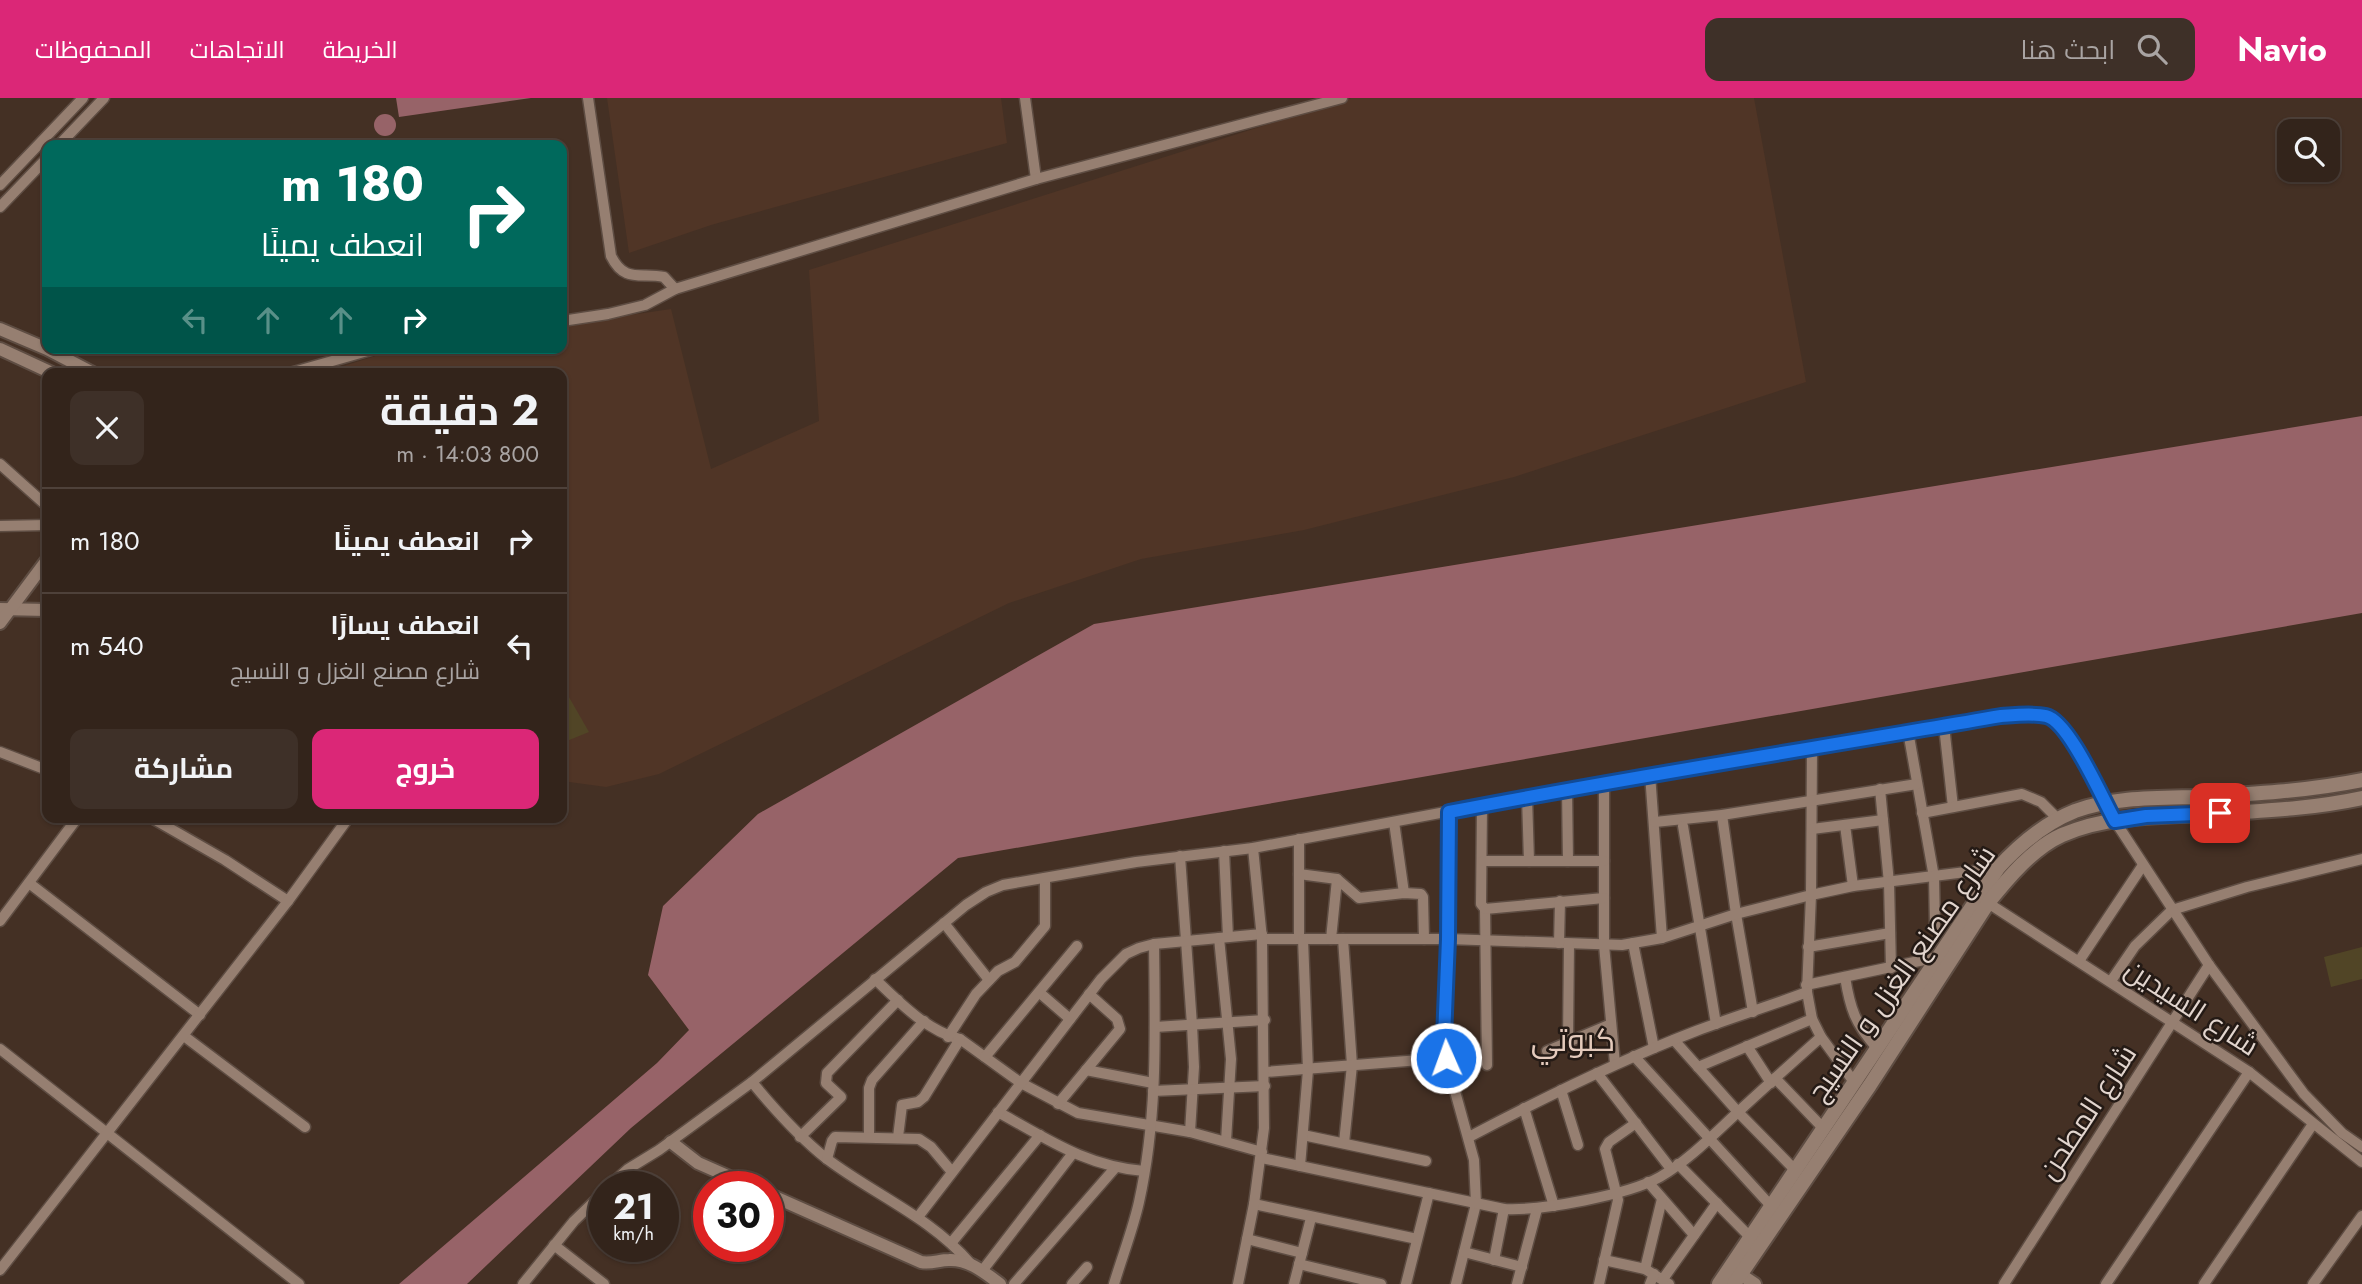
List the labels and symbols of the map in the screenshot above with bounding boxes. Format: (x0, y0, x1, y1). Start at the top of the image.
pin (2190, 783, 2250, 843)
street label: شارع مصنع الغزل و النسيج (1797, 837, 2005, 1110)
street label: شارع السيدين (2117, 949, 2267, 1066)
district label: كبوتي (1531, 1017, 1615, 1065)
position arrow (1409, 1021, 1483, 1095)
street label: شارع المطحن (2028, 1036, 2147, 1188)
speed limit sign: 30 (693, 1171, 784, 1262)

